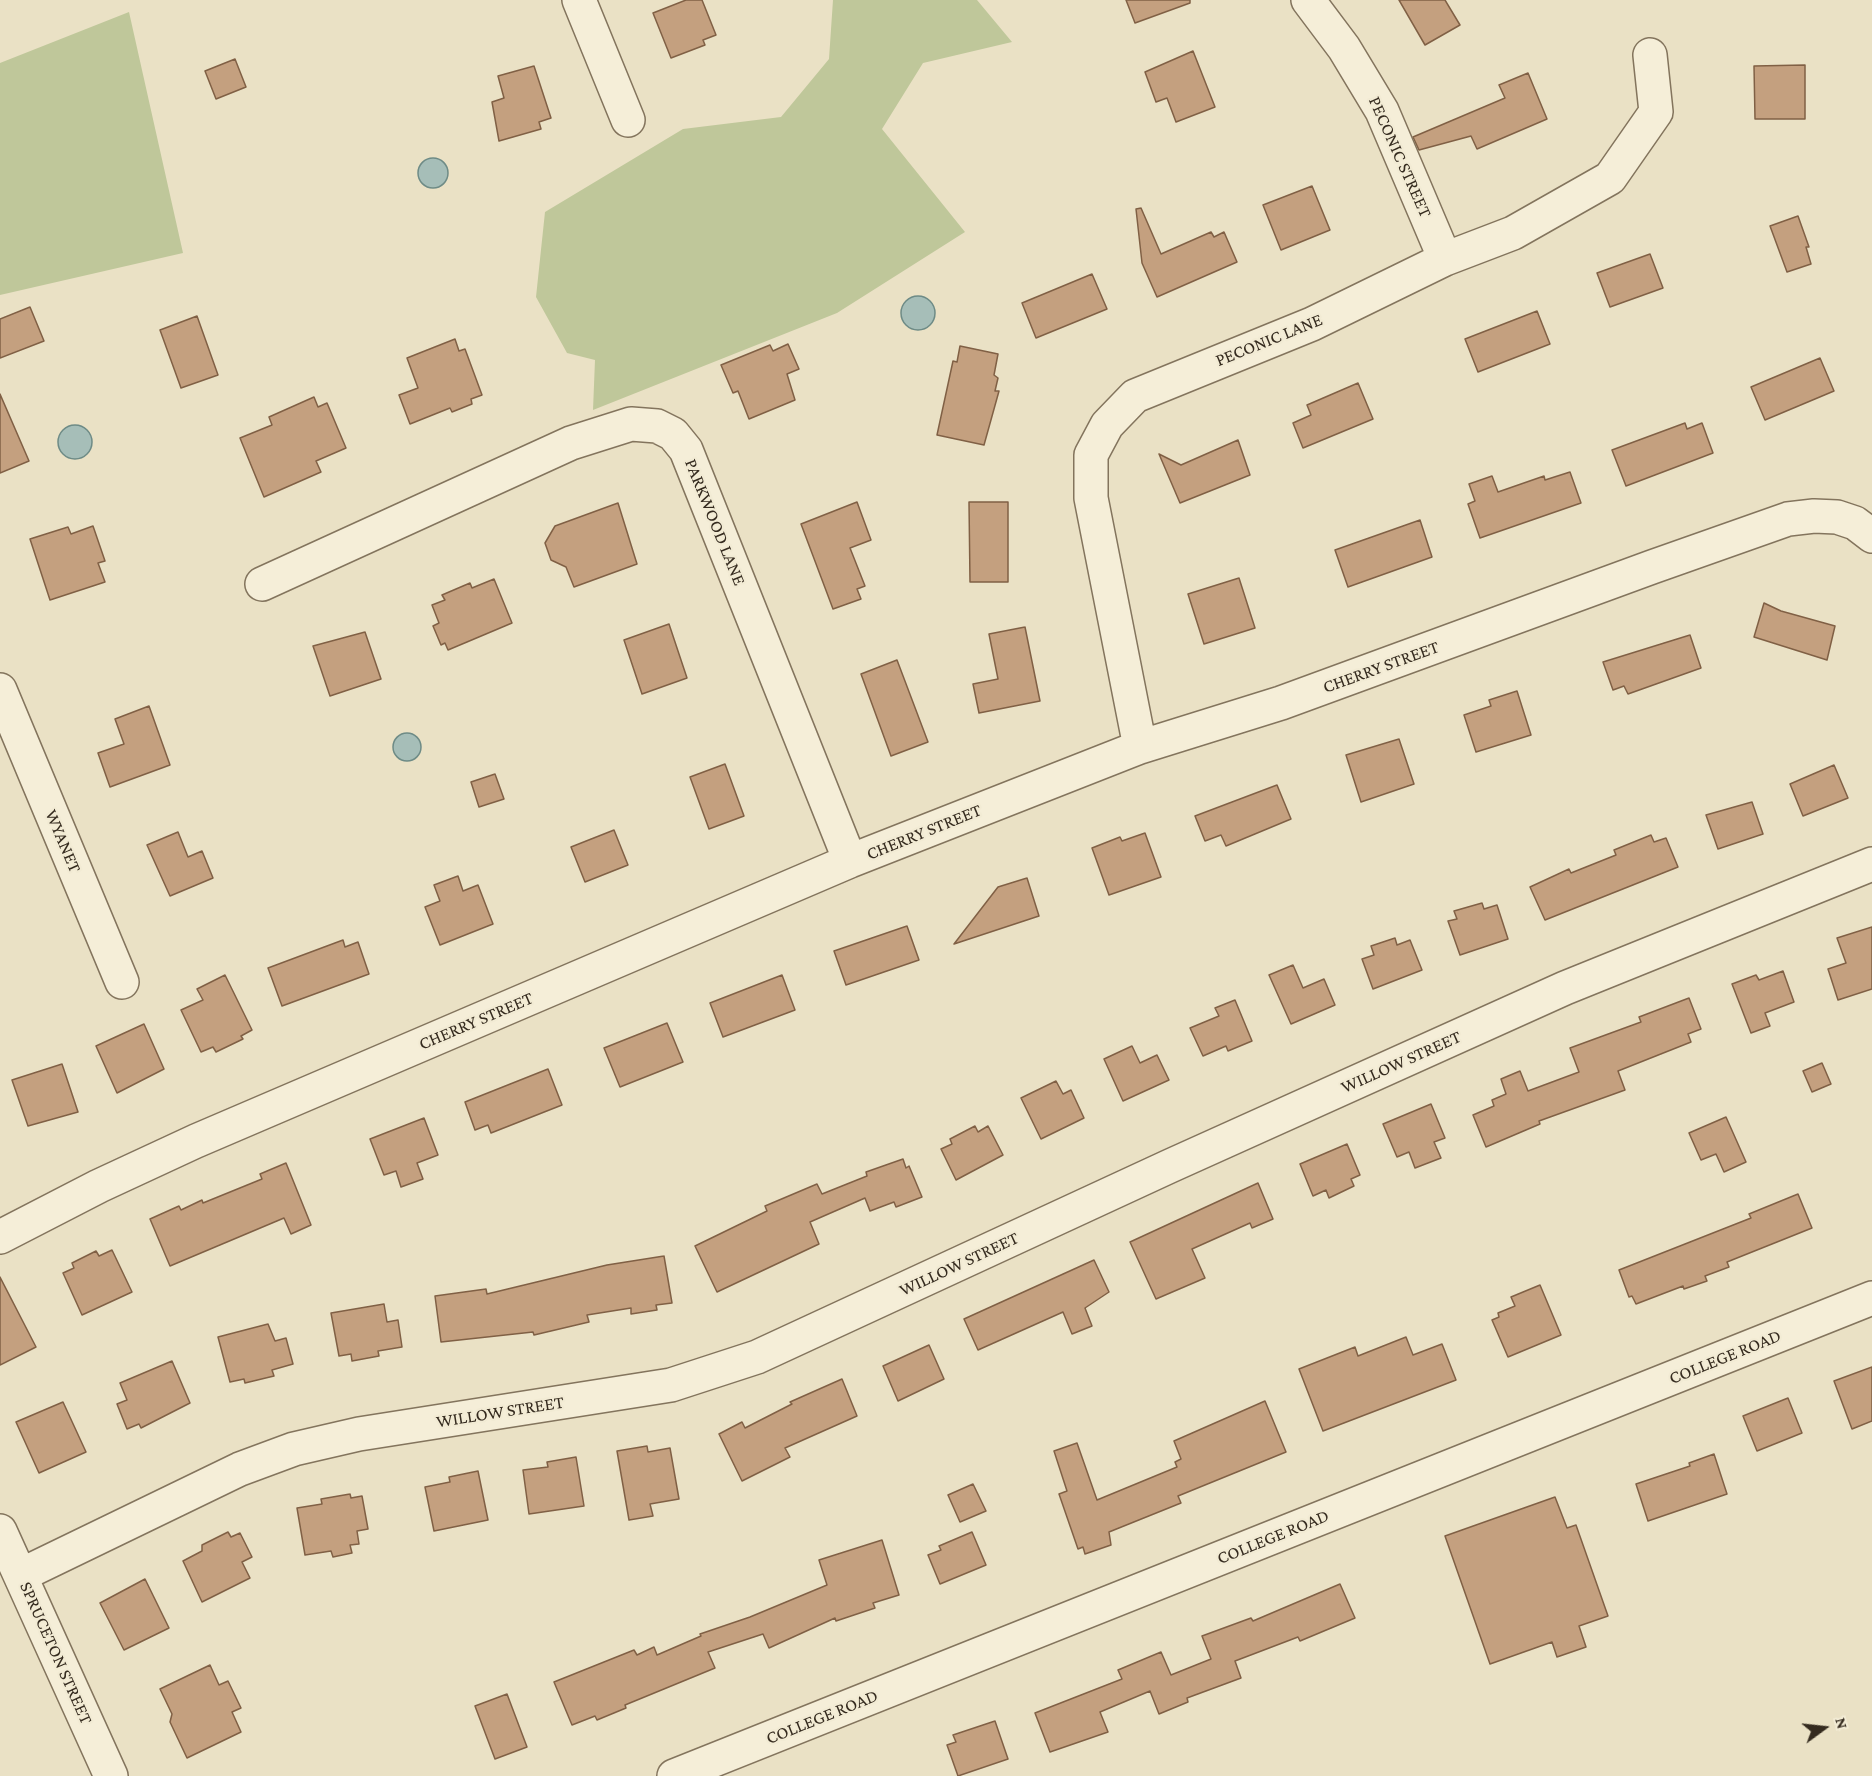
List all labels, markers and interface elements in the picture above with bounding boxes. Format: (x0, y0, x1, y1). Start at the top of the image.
street label: PECONIC STREET (1364, 93, 1436, 221)
street label: PECONIC LANE (1212, 309, 1326, 371)
street label: PARKWOOD LANE (680, 456, 750, 588)
street label: CHERRY STREET (1320, 636, 1442, 698)
street label: CHERRY STREET (863, 799, 985, 865)
street label: WYANET (40, 806, 86, 876)
street label: CHERRY STREET (416, 987, 536, 1055)
street label: WILLOW STREET (1338, 1026, 1464, 1098)
street label: WILLOW STREET (896, 1227, 1022, 1301)
street label: COLLEGE ROAD (1666, 1325, 1784, 1389)
street label: WILLOW STREET (435, 1391, 565, 1433)
street label: COLLEGE ROAD (1214, 1505, 1332, 1569)
street label: SPRUCETON STREET (15, 1578, 97, 1728)
street label: COLLEGE ROAD (763, 1685, 881, 1749)
north arrow (1794, 1698, 1854, 1758)
text: N (1832, 1716, 1851, 1731)

